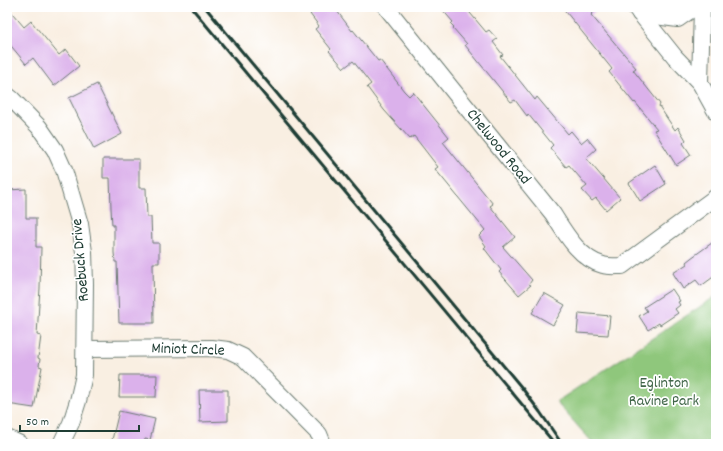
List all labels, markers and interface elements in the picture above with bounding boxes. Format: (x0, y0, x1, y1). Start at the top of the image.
street label: Chelwood Road (460, 104, 536, 190)
street label: Roebuck Drive (66, 218, 96, 302)
street label: Miniot Circle (151, 337, 225, 363)
park label: Eglinton Ravine Park (629, 372, 699, 413)
scale bar (20, 407, 139, 433)
text: 50 m (26, 414, 49, 431)

